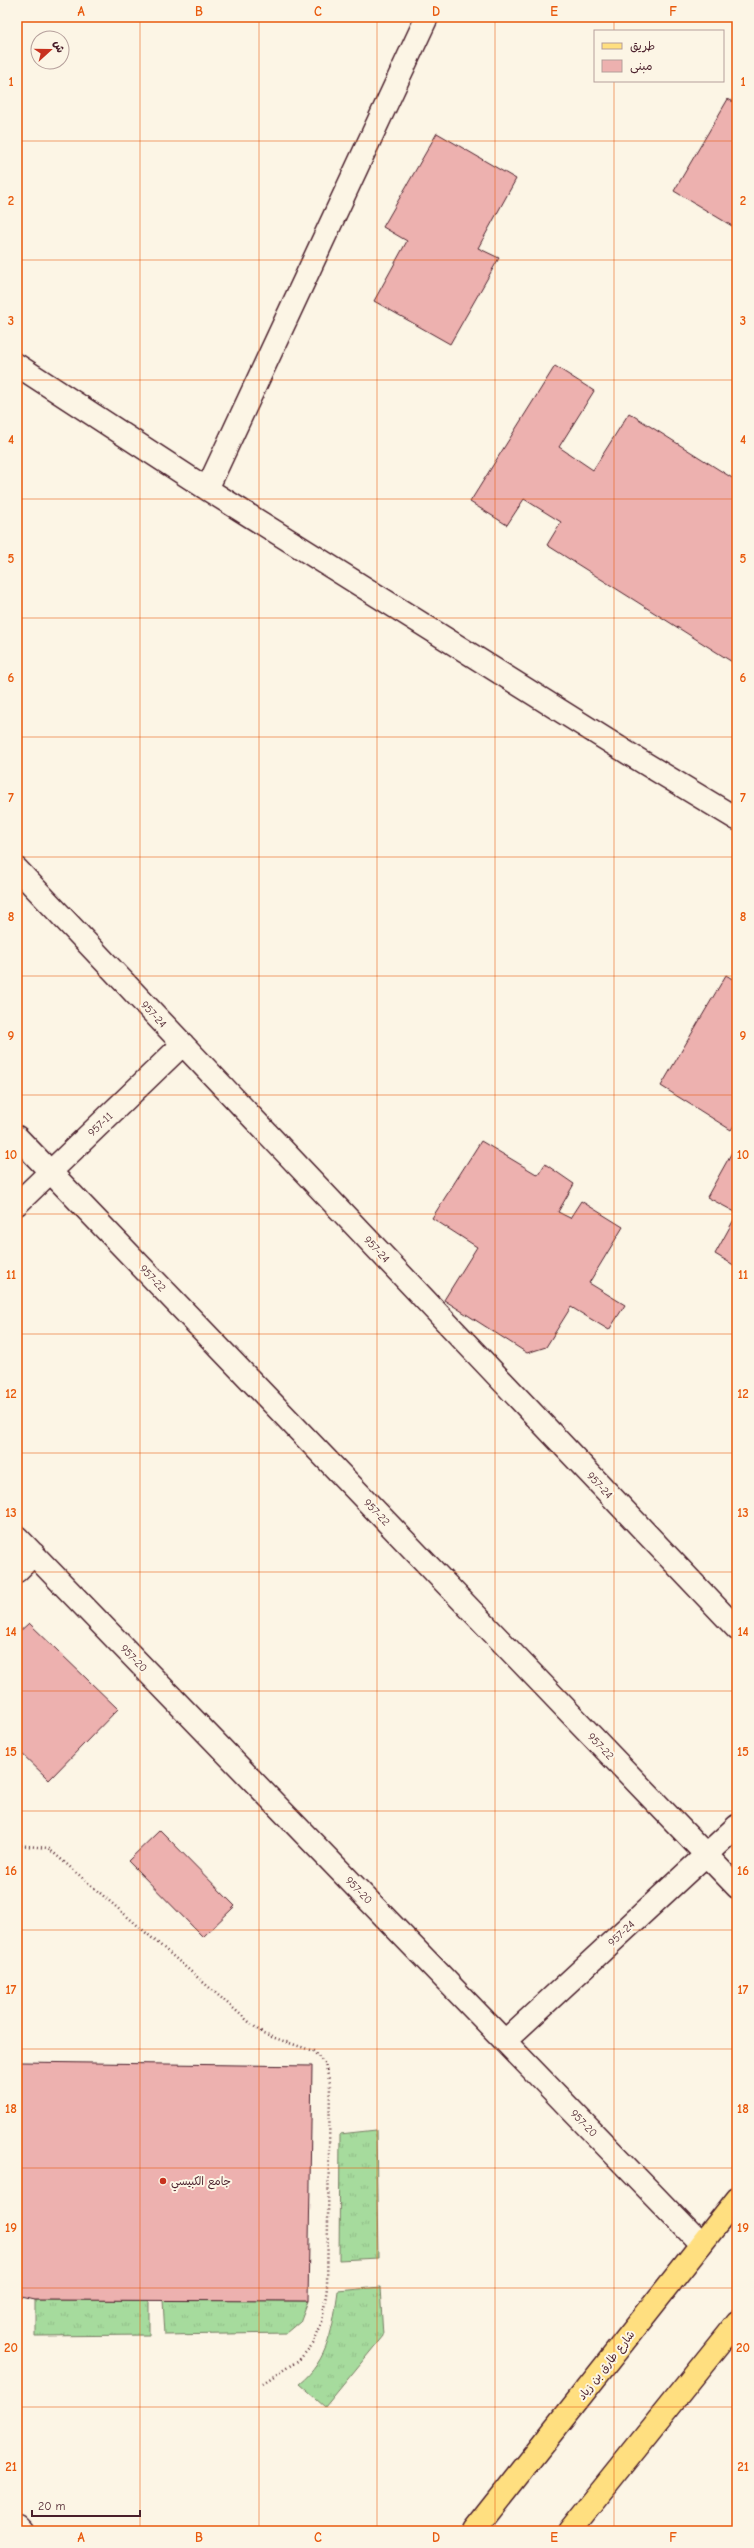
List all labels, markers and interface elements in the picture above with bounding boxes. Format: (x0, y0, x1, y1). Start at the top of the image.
text: A (77, 4, 85, 19)
text: B (195, 4, 203, 19)
text: C (314, 4, 322, 19)
text: D (432, 4, 440, 19)
text: E (550, 4, 558, 19)
text: F (669, 4, 677, 19)
north arrow (30, 30, 70, 70)
legend (594, 30, 724, 82)
text: ش (51, 39, 67, 55)
text: طريق (630, 39, 655, 53)
text: مبنى (630, 59, 653, 74)
text: 1 (8, 74, 14, 89)
text: 1 (740, 74, 746, 89)
text: 2 (8, 193, 14, 208)
text: 2 (740, 193, 746, 208)
text: 3 (8, 313, 14, 328)
text: 3 (740, 313, 746, 328)
text: 4 (8, 432, 14, 447)
text: 4 (740, 432, 746, 447)
text: 5 (8, 551, 15, 566)
text: 5 (740, 551, 747, 566)
text: 6 (8, 670, 15, 685)
text: 6 (740, 670, 747, 685)
text: 7 (8, 790, 14, 805)
text: 7 (740, 790, 746, 805)
text: 8 (8, 909, 14, 924)
text: 8 (740, 909, 746, 924)
street label: 957-24 (138, 998, 169, 1030)
text: 9 (8, 1028, 15, 1043)
text: 9 (740, 1028, 747, 1043)
street label: 957-11 (85, 1110, 115, 1139)
text: 10 (5, 1147, 17, 1162)
text: 10 (737, 1147, 749, 1162)
street label: 957-24 (361, 1233, 392, 1265)
street label: 957-22 (137, 1262, 169, 1295)
text: 11 (6, 1267, 16, 1282)
text: 11 (738, 1267, 748, 1282)
text: 12 (5, 1386, 17, 1401)
text: 12 (737, 1386, 749, 1401)
street label: 957-24 (584, 1469, 615, 1501)
street label: 957-22 (361, 1496, 393, 1529)
text: 13 (5, 1505, 17, 1520)
text: 13 (737, 1505, 749, 1520)
text: 14 (5, 1624, 17, 1639)
text: 14 (737, 1624, 749, 1639)
street label: 957-20 (118, 1642, 150, 1675)
street label: 957-22 (585, 1730, 617, 1763)
text: 15 (5, 1744, 17, 1759)
text: 15 (737, 1744, 749, 1759)
text: 16 (5, 1863, 17, 1878)
text: 16 (737, 1863, 749, 1878)
street label: 957-20 (343, 1874, 375, 1907)
street label: 957-24 (605, 1918, 637, 1949)
text: 17 (6, 1982, 17, 1997)
text: 17 (738, 1982, 749, 1997)
text: 18 (5, 2101, 17, 2116)
text: 18 (737, 2101, 749, 2116)
street label: 957-20 (568, 2107, 600, 2140)
place label: جامع الكبيسي (171, 2175, 231, 2192)
marker: جامع الكبيسي (158, 2176, 168, 2186)
text: 19 (5, 2220, 17, 2235)
text: 19 (737, 2220, 749, 2235)
street label: شارع طارق بن زياد (575, 2328, 639, 2404)
text: 20 (4, 2340, 18, 2355)
text: 20 (736, 2340, 750, 2355)
text: 21 (5, 2459, 17, 2474)
text: 21 (737, 2459, 749, 2474)
scale bar (32, 2492, 140, 2518)
text: 20 m (38, 2499, 66, 2513)
text: A (77, 2530, 85, 2545)
text: B (195, 2530, 203, 2545)
text: C (314, 2530, 322, 2545)
text: D (432, 2530, 440, 2545)
text: E (550, 2530, 558, 2545)
text: F (669, 2530, 677, 2545)

